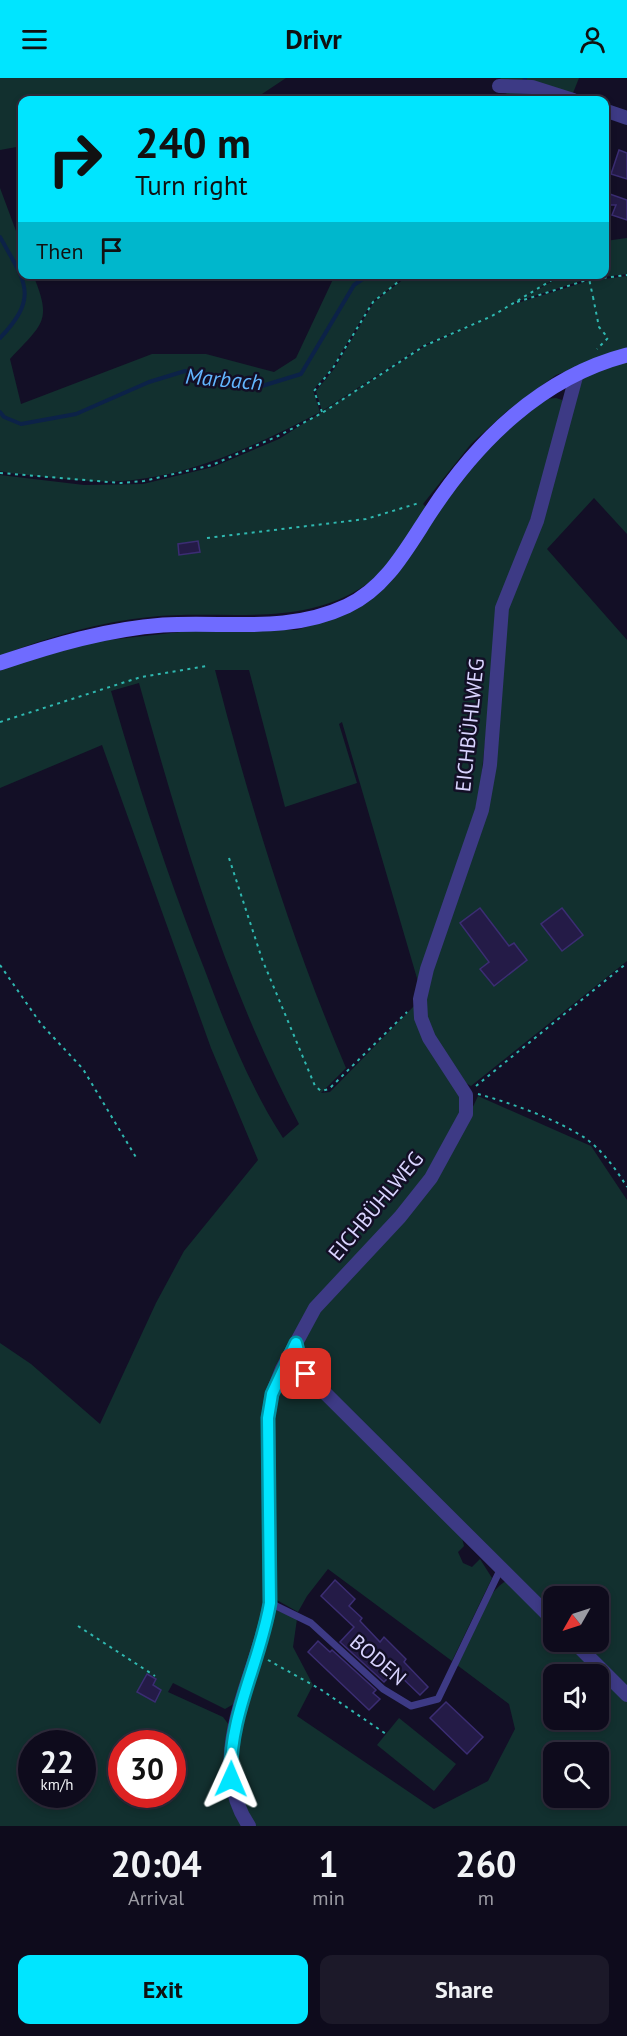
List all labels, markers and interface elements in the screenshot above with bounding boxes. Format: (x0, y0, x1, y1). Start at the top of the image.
text: Drivr (285, 22, 342, 56)
icon: menu (18, 23, 51, 56)
icon: person (576, 23, 609, 56)
text: 240 m (135, 115, 251, 170)
icon: right (36, 120, 114, 198)
text: Turn right (135, 168, 248, 202)
icon: arrive (95, 234, 128, 267)
text: Then (36, 237, 83, 265)
water label: Marbach (184, 362, 264, 396)
street label: EICHBÜHLWEG (449, 657, 490, 793)
street label: EICHBÜHLWEG (322, 1146, 429, 1266)
pin (280, 1348, 331, 1399)
icon: arrive (289, 1357, 322, 1390)
north arrow (543, 1586, 609, 1652)
map controls (543, 1586, 609, 1808)
street label: BODEN (344, 1628, 412, 1691)
button: sound (543, 1664, 609, 1730)
speed limit sign: 30 (108, 1730, 186, 1808)
text: 22 (40, 1742, 74, 1781)
button: search (543, 1742, 609, 1808)
position arrow (199, 1747, 263, 1811)
text: km/h (41, 1775, 73, 1794)
text: 20:04 (110, 1840, 202, 1887)
text: 1 (318, 1840, 339, 1887)
text: 260 (455, 1840, 517, 1887)
text: Arrival (128, 1885, 184, 1911)
text: min (312, 1885, 345, 1911)
text: m (478, 1885, 494, 1911)
button: Exit (18, 1955, 308, 2024)
button: Share (320, 1955, 609, 2024)

